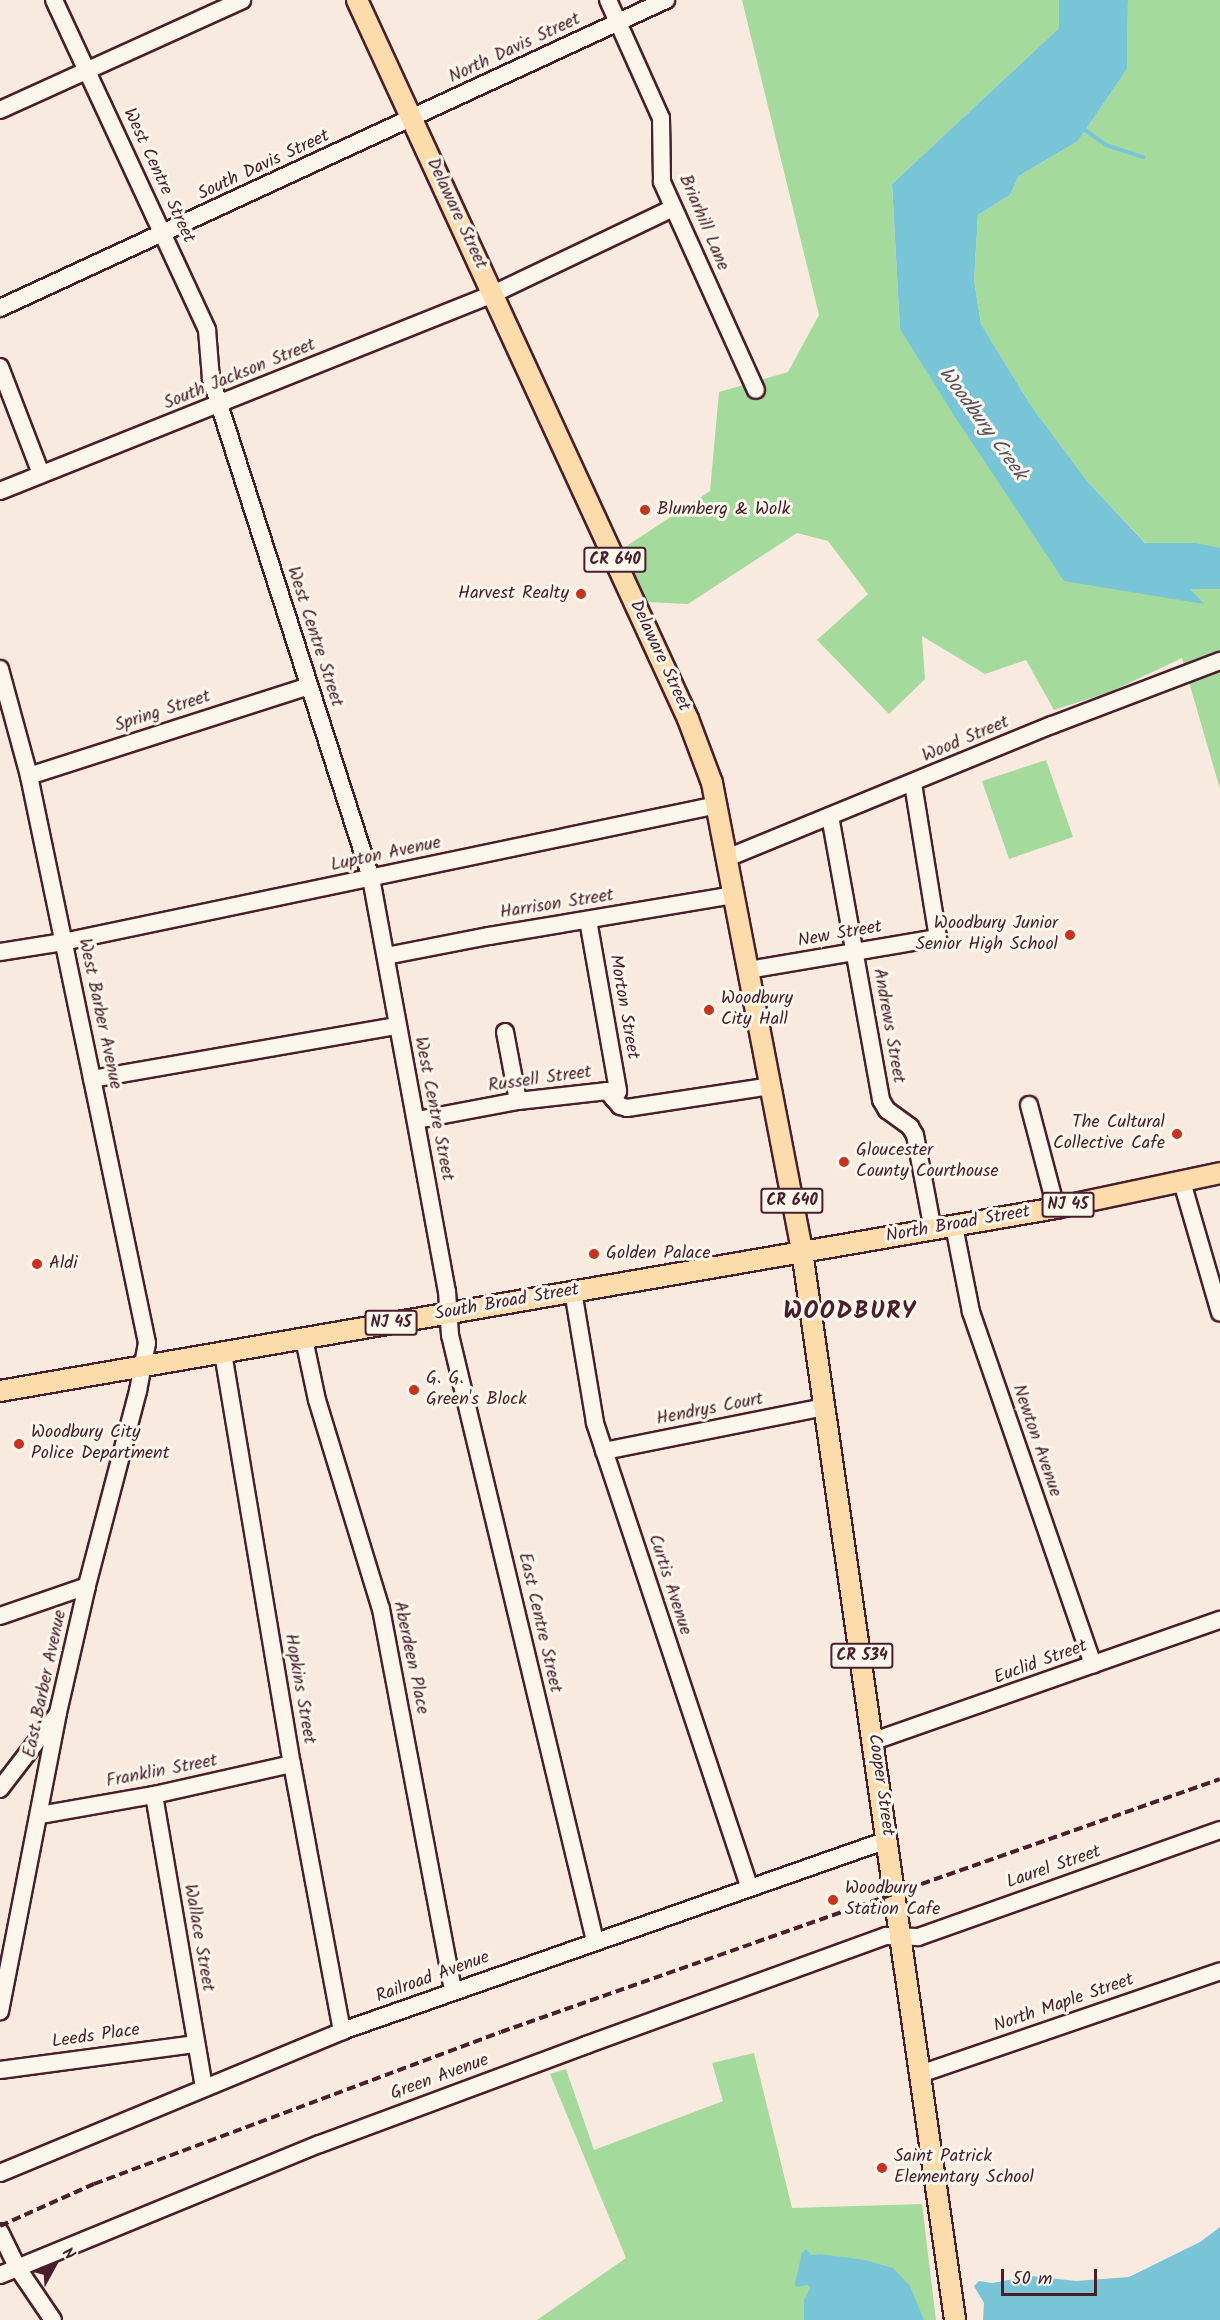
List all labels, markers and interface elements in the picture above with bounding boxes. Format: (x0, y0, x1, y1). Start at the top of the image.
street label: North Davis Street (446, 9, 584, 89)
street label: West Centre Street (117, 105, 199, 247)
street label: South Davis Street (195, 126, 333, 206)
street label: Delaware Street (421, 155, 491, 273)
street label: Briarhill Lane (673, 172, 733, 274)
street label: South Jackson Street (161, 335, 319, 415)
water label: Woodbury Creek (933, 363, 1031, 485)
place label: Blumberg & Wolk (657, 499, 790, 521)
marker: Blumberg & Wolk (638, 503, 652, 517)
road number: CR 640 (582, 547, 648, 573)
street label: West Centre Street (281, 564, 347, 710)
place label: Harvest Realty (458, 583, 569, 605)
marker: Harvest Realty (574, 587, 588, 601)
street label: Delaware Street (624, 597, 694, 715)
street label: Spring Street (112, 686, 214, 738)
street label: Wood Street (919, 712, 1013, 768)
street label: Lupton Avenue (329, 833, 443, 877)
street label: Harrison Street (499, 885, 615, 925)
place label: Woodbury Junior Senior High School (915, 914, 1058, 956)
street label: New Street (796, 917, 884, 953)
marker: Woodbury Junior Senior High School (1063, 928, 1077, 942)
street label: West Barber Avenue (72, 937, 126, 1091)
street label: Morton Street (603, 953, 643, 1061)
street label: Andrews Street (867, 967, 909, 1085)
place label: Woodbury City Hall (721, 989, 793, 1032)
marker: Woodbury City Hall (702, 1003, 716, 1017)
street label: West Centre Street (408, 1035, 458, 1183)
street label: Russell Street (487, 1062, 593, 1098)
place label: The Cultural Collective Cafe (1053, 1113, 1165, 1156)
marker: The Cultural Collective Cafe (1170, 1127, 1184, 1141)
place label: Gloucester County Courthouse (856, 1141, 999, 1184)
marker: Gloucester County Courthouse (837, 1155, 851, 1169)
road number: CR 640 (759, 1188, 825, 1214)
road number: NJ 45 (1041, 1192, 1095, 1218)
street label: North Broad Street (884, 1202, 1032, 1248)
place label: Golden Palace (606, 1243, 711, 1265)
marker: Golden Palace (587, 1247, 601, 1261)
place label: Aldi (49, 1253, 78, 1275)
marker: Aldi (30, 1257, 44, 1271)
street label: South Broad Street (433, 1280, 581, 1326)
district label: WOODBURY (783, 1298, 917, 1326)
road number: NJ 45 (364, 1310, 418, 1336)
place label: G. G. Green's Block (426, 1369, 527, 1412)
street label: Newton Avenue (1007, 1382, 1065, 1500)
marker: G. G. Green's Block (407, 1383, 421, 1397)
street label: Hendrys Court (655, 1389, 765, 1431)
place label: Woodbury City Police Department (31, 1423, 170, 1466)
marker: Woodbury City Police Department (12, 1437, 26, 1451)
street label: Curtis Avenue (643, 1532, 695, 1638)
street label: East Centre Street (512, 1551, 566, 1695)
street label: Aberdeen Place (387, 1599, 433, 1717)
street label: East Barber Avenue (20, 1608, 72, 1760)
street label: Hopkins Street (279, 1632, 319, 1746)
street label: Euclid Street (991, 1636, 1091, 1690)
road number: CR 534 (829, 1643, 895, 1669)
street label: Cooper Street (862, 1733, 898, 1837)
street label: Franklin Street (104, 1751, 220, 1793)
street label: Laurel Street (1004, 1842, 1104, 1894)
place label: Woodbury Station Cafe (845, 1879, 940, 1922)
street label: Wallace Street (178, 1883, 218, 1993)
marker: Woodbury Station Cafe (826, 1893, 840, 1907)
street label: Railroad Avenue (373, 1947, 493, 2009)
street label: North Maple Street (991, 1970, 1137, 2038)
street label: Leeds Place (51, 2020, 141, 2054)
street label: Green Avenue (388, 2050, 492, 2106)
place label: Saint Patrick Elementary School (894, 2147, 1034, 2190)
marker: Saint Patrick Elementary School (875, 2161, 889, 2175)
north arrow (24, 2236, 84, 2296)
text: N (55, 2242, 81, 2266)
scale bar (1004, 2257, 1100, 2295)
text: 50 m (1012, 2265, 1052, 2294)

